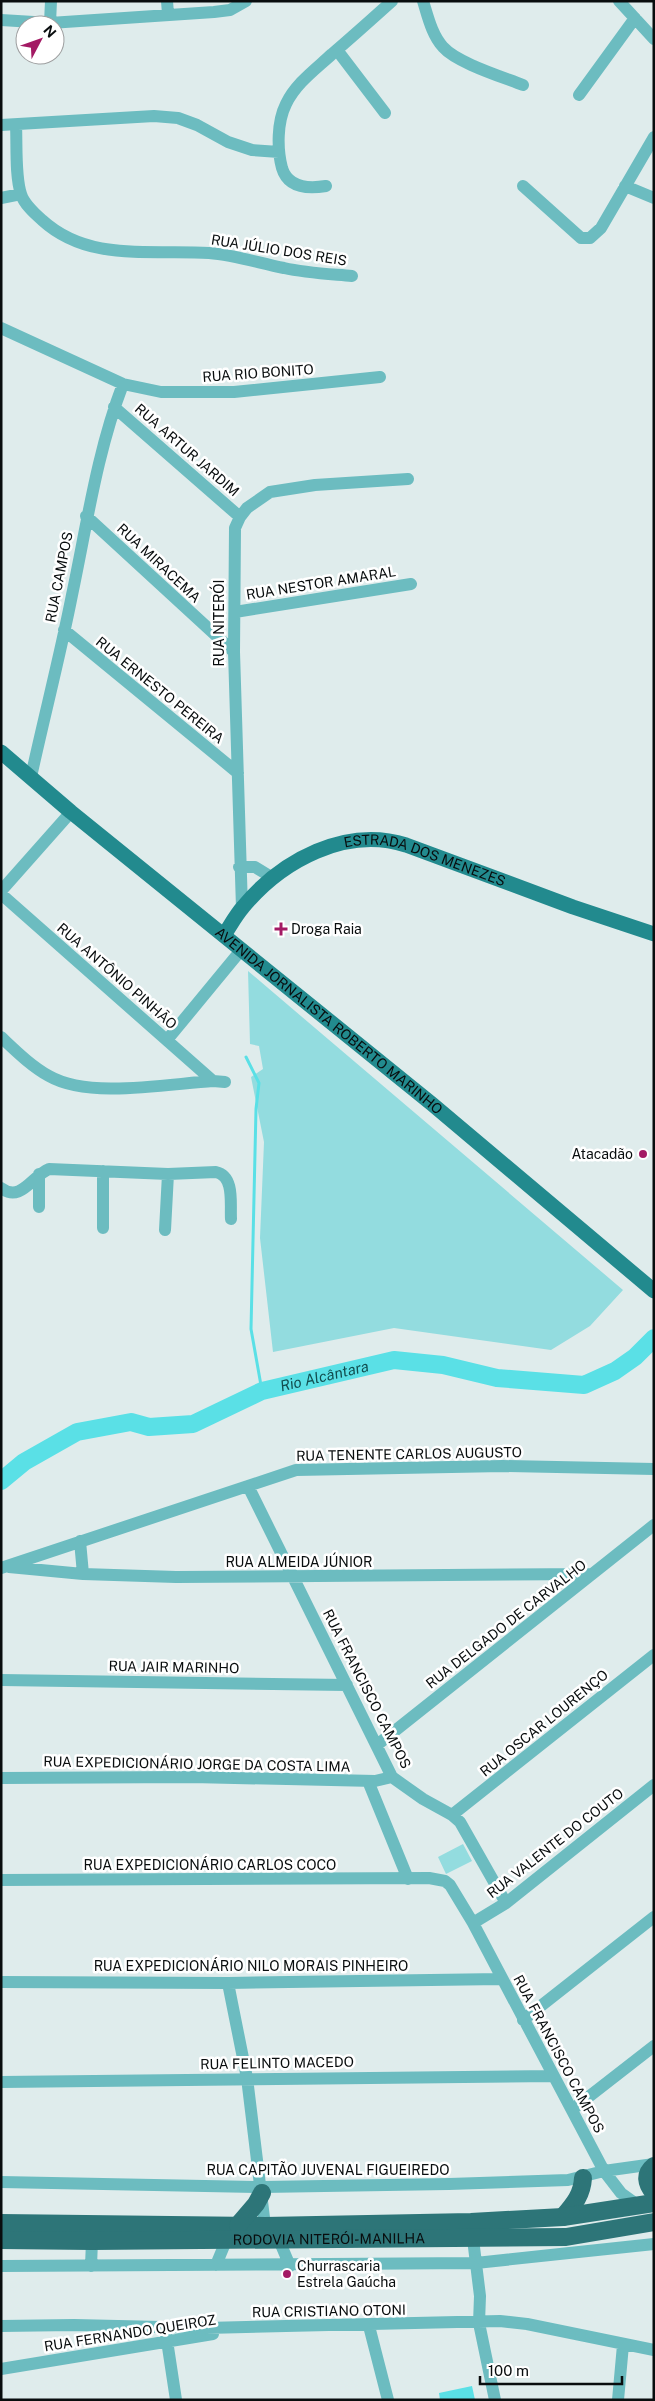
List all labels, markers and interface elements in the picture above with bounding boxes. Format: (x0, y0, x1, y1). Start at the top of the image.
north arrow (15, 15, 65, 65)
text: N (40, 22, 59, 41)
street label: RUA JÚLIO DOS REIS (210, 229, 348, 269)
street label: RUA RIO BONITO (202, 361, 314, 385)
street label: RUA ARTUR JARDIM (132, 400, 242, 500)
street label: RUA MIRACEMA (114, 520, 204, 606)
street label: RUA CAMPOS (42, 530, 76, 624)
street label: RUA NESTOR AMARAL (245, 563, 397, 603)
street label: RUA NITERÓI (209, 579, 227, 667)
street label: RUA ERNESTO PEREIRA (93, 633, 227, 747)
street label: ESTRADA DOS MENEZES (342, 832, 508, 889)
street label: RUA ANTÔNIO PINHÃO (54, 919, 181, 1032)
place label: Droga Raia (291, 921, 362, 937)
marker: Droga Raia (275, 923, 287, 935)
street label: AVENIDA JORNALISTA ROBERTO MARINHO (212, 924, 446, 1117)
place label: Atacadão (571, 1146, 633, 1162)
marker: Atacadão (637, 1148, 649, 1160)
water label: Rio Alcântara (278, 1357, 370, 1394)
street label: RUA TENENTE CARLOS AUGUSTO (296, 1444, 522, 1464)
street label: RUA ALMEIDA JÚNIOR (225, 1552, 373, 1570)
street label: RUA DELGADO DE CARVALHO (423, 1556, 589, 1692)
street label: RUA FRANCISCO CAMPOS (320, 1607, 414, 1771)
street label: RUA JAIR MARINHO (108, 1658, 240, 1676)
street label: RUA OSCAR LOURENÇO (477, 1666, 611, 1780)
street label: RUA EXPEDICIONÁRIO JORGE DA COSTA LIMA (43, 1752, 351, 1775)
street label: RUA VALENTE DO COUTO (484, 1785, 626, 1901)
street label: RUA EXPEDICIONÁRIO CARLOS COCO (84, 1856, 336, 1873)
street label: RUA EXPEDICIONÁRIO NILO MORAIS PINHEIRO (94, 1957, 408, 1974)
street label: RUA FRANCISCO CAMPOS (510, 1972, 608, 2136)
street label: RUA FELINTO MACEDO (200, 2054, 354, 2072)
street label: RUA CAPITÃO JUVENAL FIGUEIREDO (206, 2161, 450, 2178)
street label: RODOVIA NITERÓI-MANILHA (233, 2229, 425, 2248)
place label: Churrascaria Estrela Gaúcha (297, 2258, 396, 2290)
marker: Churrascaria Estrela Gaúcha (281, 2268, 293, 2280)
street label: RUA CRISTIANO OTONI (252, 2302, 406, 2320)
street label: RUA FERNANDO QUEIROZ (43, 2311, 217, 2355)
scale bar (480, 2354, 622, 2386)
text: 100 m (488, 2362, 529, 2379)

